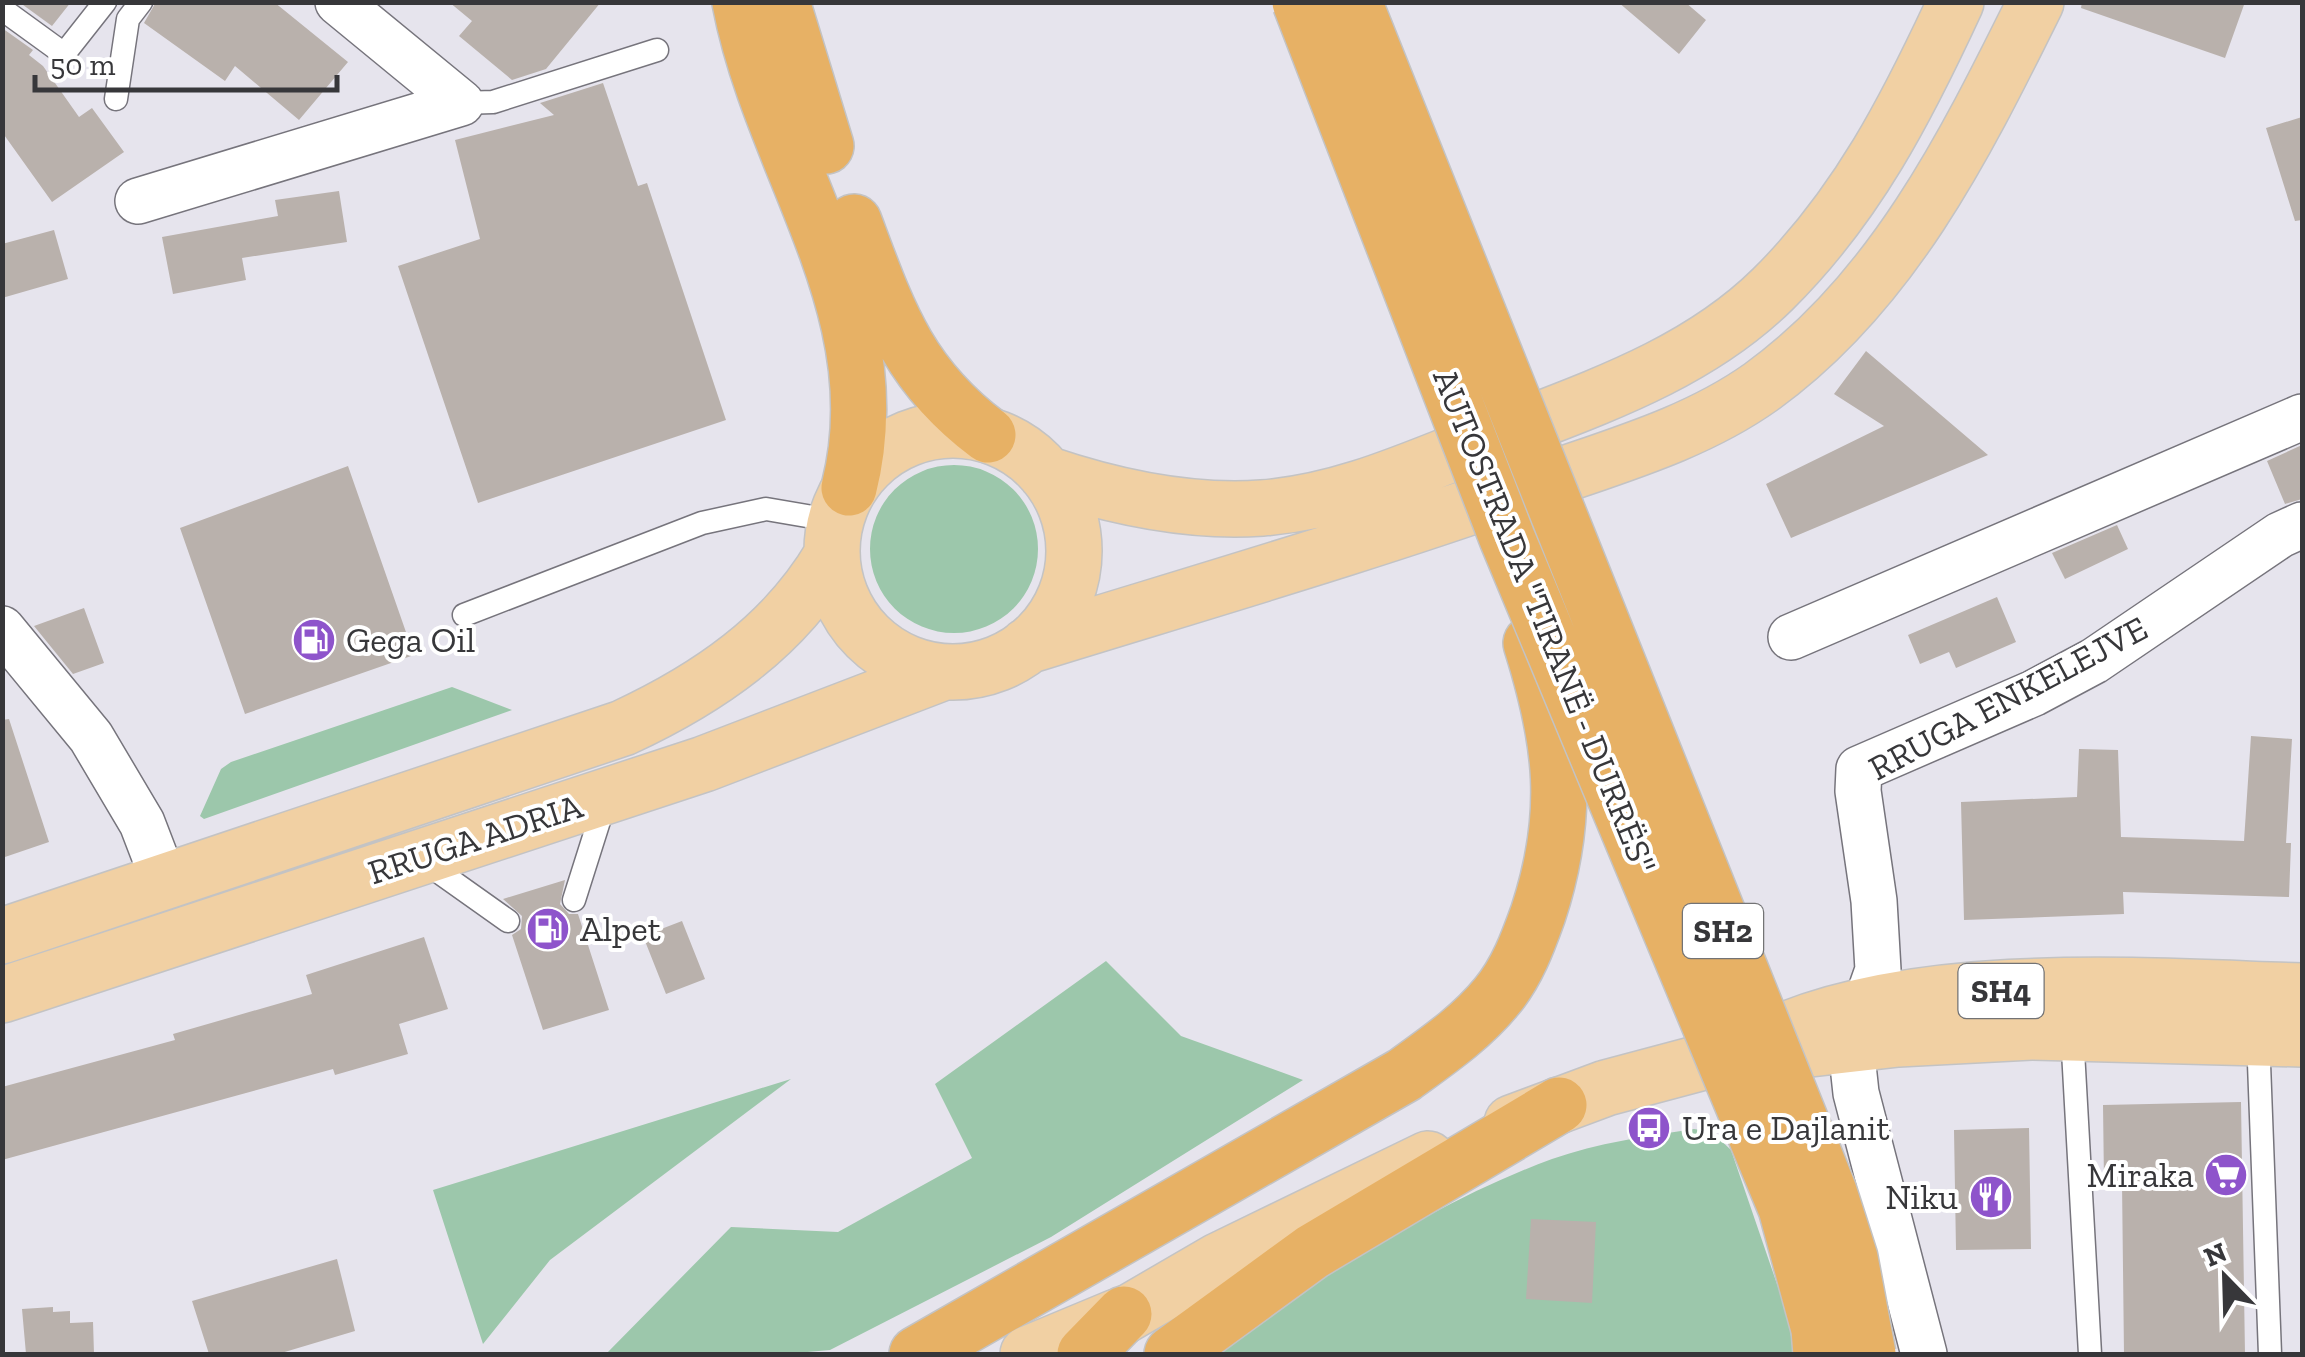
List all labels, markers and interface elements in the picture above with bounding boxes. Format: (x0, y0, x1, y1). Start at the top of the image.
scale bar (35, 30, 338, 92)
text: 50 m (50, 47, 115, 83)
street label: AUTOSTRADA "TIRANË - DURRËS" (1424, 362, 1666, 880)
street label: RRUGA ENKELEJVE (1862, 607, 2154, 789)
fuel station icon: Gega Oil (291, 617, 337, 663)
place label: Gega Oil (346, 619, 475, 661)
street label: RRUGA ADRIA (363, 785, 588, 893)
road number: SH2 (1683, 904, 1763, 958)
fuel station icon: Alpet (525, 906, 571, 952)
place label: Alpet (580, 908, 661, 950)
road number: SH4 (1958, 964, 2044, 1018)
bus stop icon: Ura e Dajlanit (1626, 1105, 1672, 1151)
place label: Ura e Dajlanit (1682, 1107, 1890, 1149)
supermarket icon: Miraka (2203, 1152, 2249, 1198)
place label: Miraka (2087, 1154, 2194, 1196)
restaurant icon: Niku (1968, 1174, 2014, 1220)
place label: Niku (1885, 1176, 1958, 1218)
north arrow (2175, 1227, 2275, 1327)
text: N (2199, 1235, 2232, 1274)

